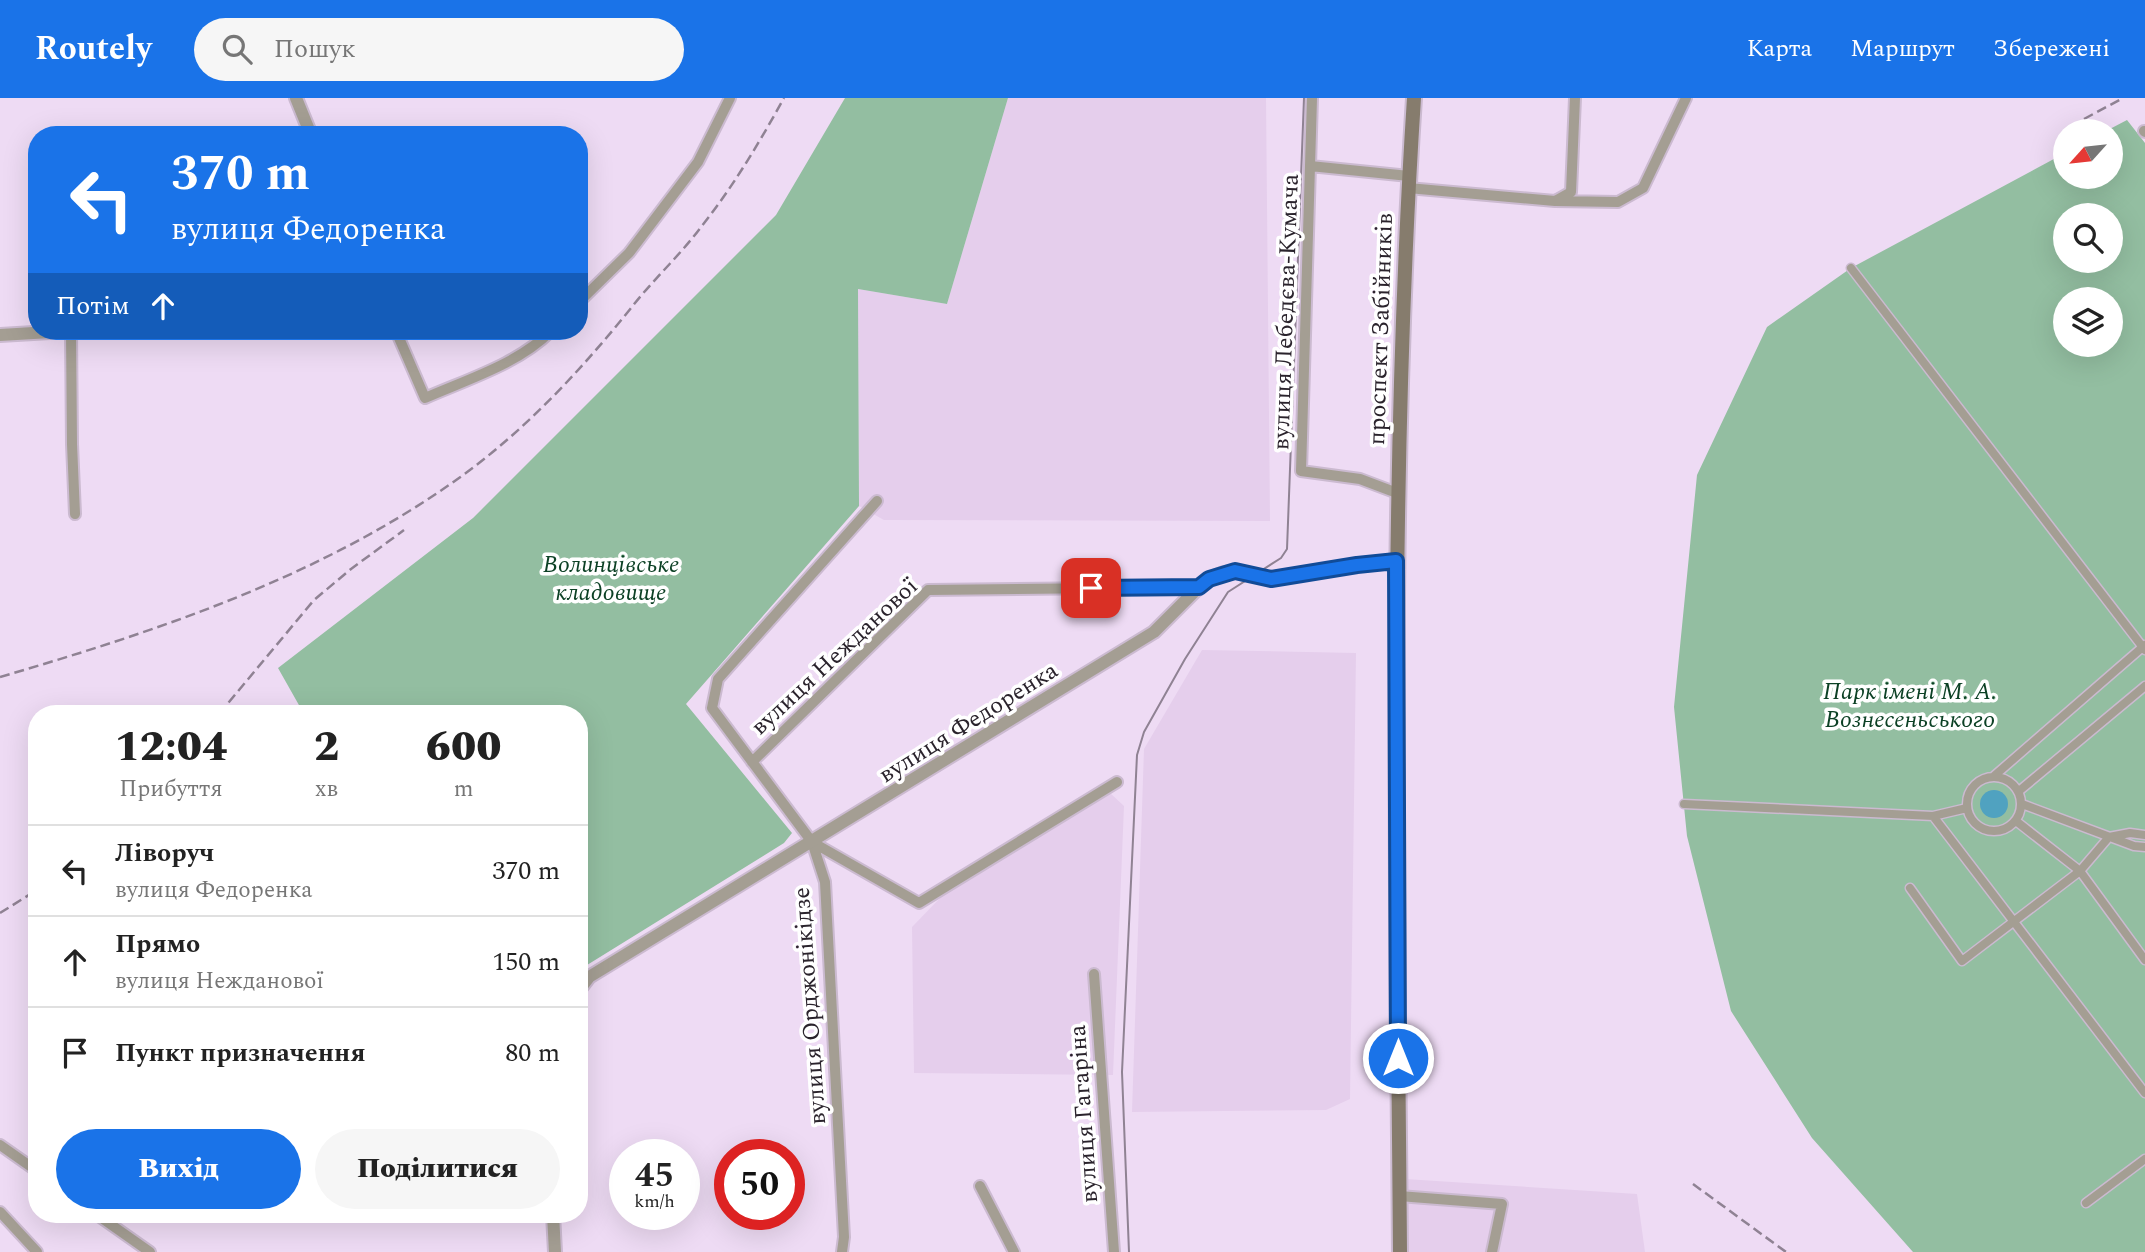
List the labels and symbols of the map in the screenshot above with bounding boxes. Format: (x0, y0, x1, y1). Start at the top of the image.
north arrow (2053, 119, 2123, 189)
street label: вулиця Лебедєва-Кумача (1263, 173, 1309, 451)
street label: проспект Забійників (1359, 212, 1403, 446)
park label: Волинцівське кладовище (543, 547, 679, 611)
pin (1061, 558, 1121, 618)
street label: вулиця Нежданової (743, 569, 927, 744)
street label: вулиця Федоренка (872, 653, 1066, 793)
park label: Парк імені М. А. Вознесеньського (1823, 674, 1997, 738)
street label: вулиця Орджонікідзе (784, 886, 836, 1126)
position arrow (1361, 1021, 1435, 1095)
street label: вулиця Гагаріна (1060, 1023, 1108, 1204)
speed limit sign: 50 (714, 1139, 805, 1230)

